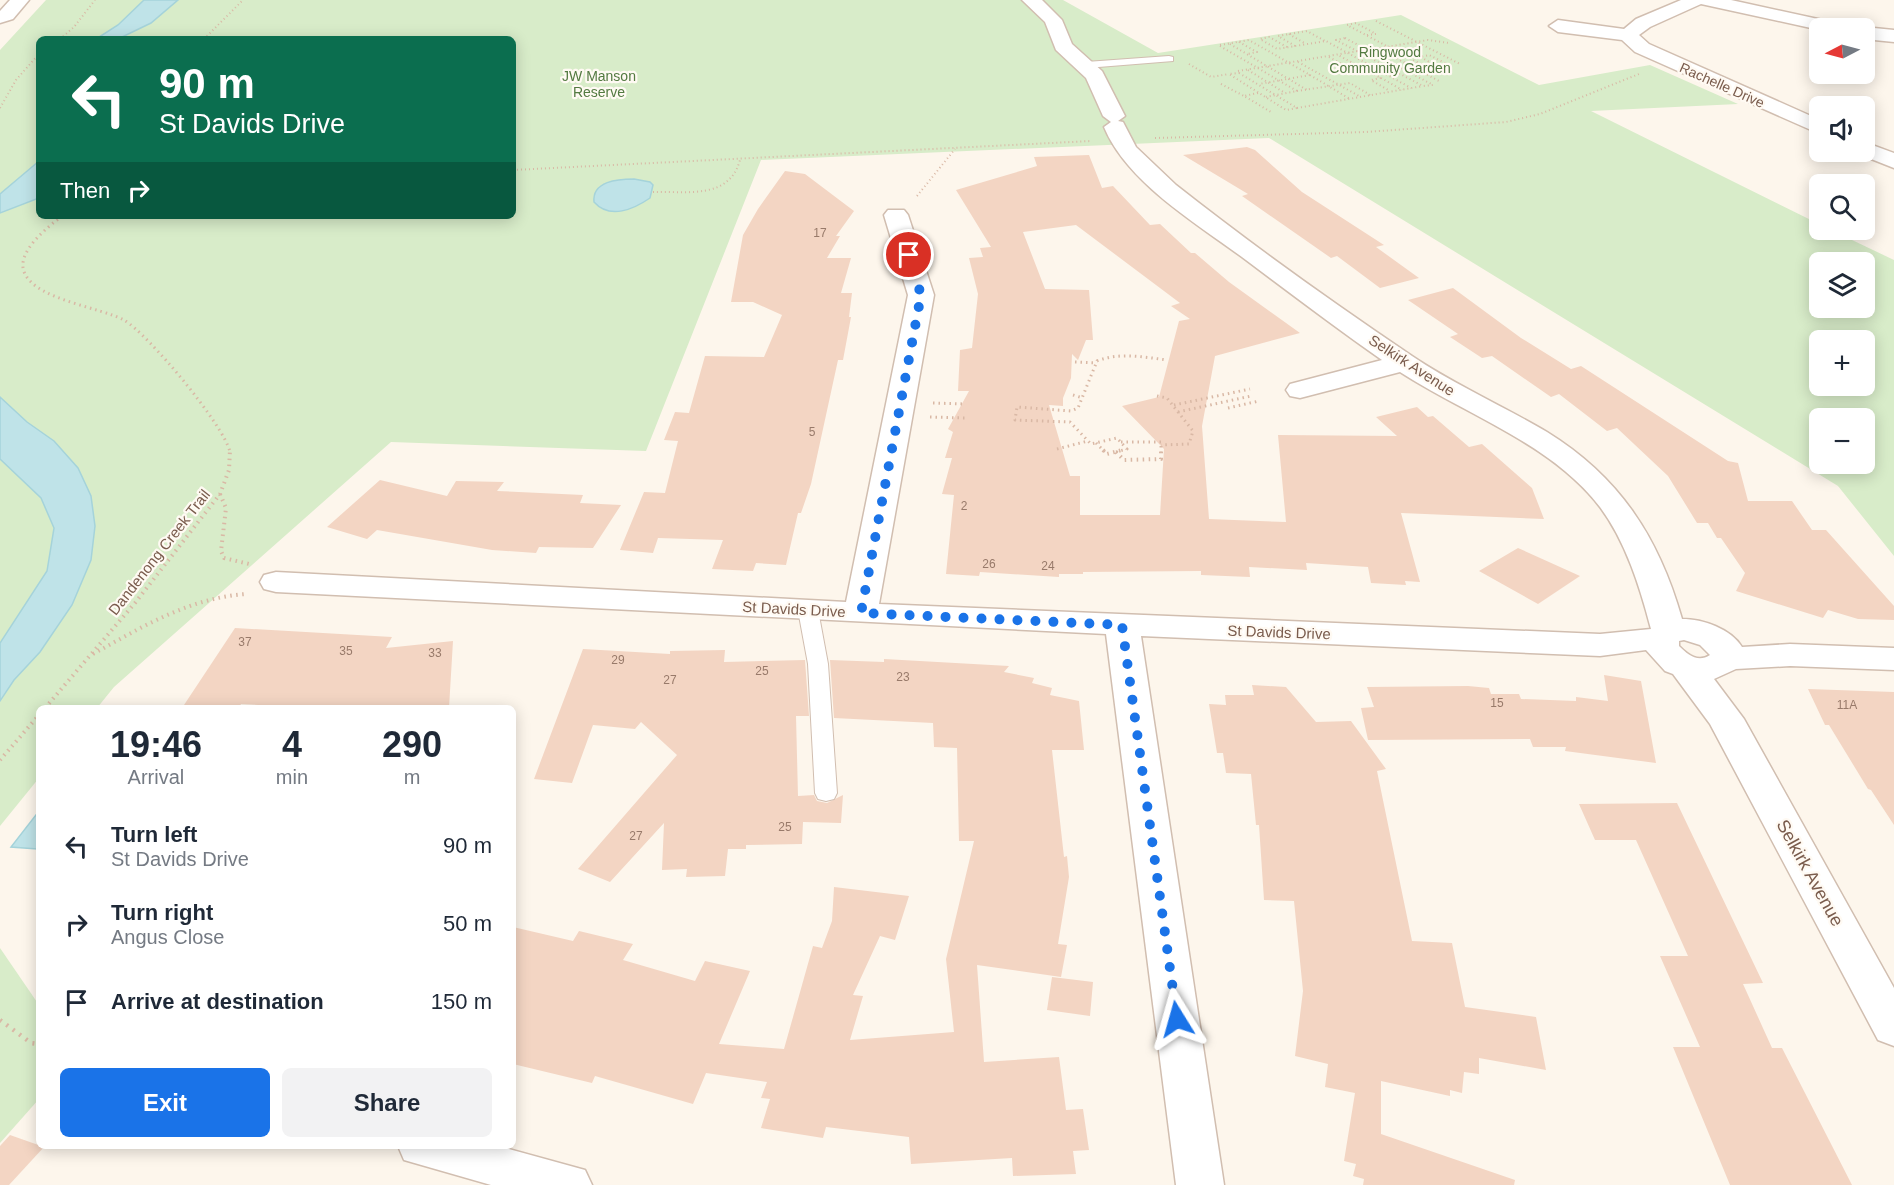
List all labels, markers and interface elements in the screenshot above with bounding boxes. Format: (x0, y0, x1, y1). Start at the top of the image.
north arrow (1809, 18, 1875, 84)
map controls (1809, 18, 1875, 474)
park label: Ringwood Community Garden (1329, 44, 1451, 76)
street label: Rachelle Drive (1677, 59, 1767, 111)
icon: left (60, 60, 138, 138)
text: 90 m (159, 60, 255, 107)
park label: JW Manson Reserve (562, 68, 636, 100)
button: sound (1809, 96, 1875, 162)
text: St Davids Drive (159, 109, 345, 139)
icon: right (122, 174, 155, 207)
button: search (1809, 174, 1875, 240)
text: Then (60, 178, 110, 203)
house number: 17 (813, 226, 827, 240)
pin (883, 229, 934, 280)
icon: arrive (892, 238, 925, 271)
button: layers (1809, 252, 1875, 318)
button: + (1809, 330, 1875, 396)
street label: Selkirk Avenue (1366, 331, 1458, 399)
button: − (1809, 408, 1875, 474)
house number: 5 (809, 425, 816, 439)
street label: Dandenong Creek Trail (105, 486, 213, 618)
house number: 2 (961, 499, 968, 513)
house number: 26 (982, 557, 996, 571)
house number: 24 (1041, 559, 1055, 573)
street label: St Davids Drive (742, 598, 846, 620)
street label: St Davids Drive (1227, 622, 1331, 642)
house number: 37 (238, 635, 252, 649)
house number: 35 (339, 644, 353, 658)
house number: 33 (428, 646, 442, 660)
house number: 29 (611, 653, 625, 667)
house number: 25 (755, 664, 769, 678)
house number: 23 (896, 670, 910, 684)
house number: 27 (663, 673, 677, 687)
house number: 15 (1490, 696, 1504, 710)
house number: 11A (1837, 698, 1857, 712)
text: 19:46 (110, 724, 202, 765)
text: 4 (282, 724, 302, 765)
text: 290 (382, 724, 442, 765)
text: Arrival (128, 766, 184, 788)
text: min (276, 766, 308, 788)
text: m (404, 766, 420, 788)
street label: Selkirk Avenue (1772, 816, 1848, 930)
house number: 25 (778, 820, 792, 834)
text: Turn left (111, 822, 197, 847)
house number: 27 (629, 829, 643, 843)
icon: left (60, 830, 93, 863)
text: 90 m (443, 833, 492, 858)
text: St Davids Drive (111, 848, 249, 870)
text: Turn right (111, 900, 213, 925)
icon: right (60, 908, 93, 941)
text: 50 m (443, 911, 492, 936)
text: Angus Close (111, 926, 224, 948)
icon: arrive (60, 986, 93, 1019)
position arrow (1145, 987, 1209, 1051)
text: Arrive at destination (111, 989, 324, 1014)
text: 150 m (431, 989, 492, 1014)
button: Exit (60, 1068, 270, 1137)
button: Share (282, 1068, 492, 1137)

